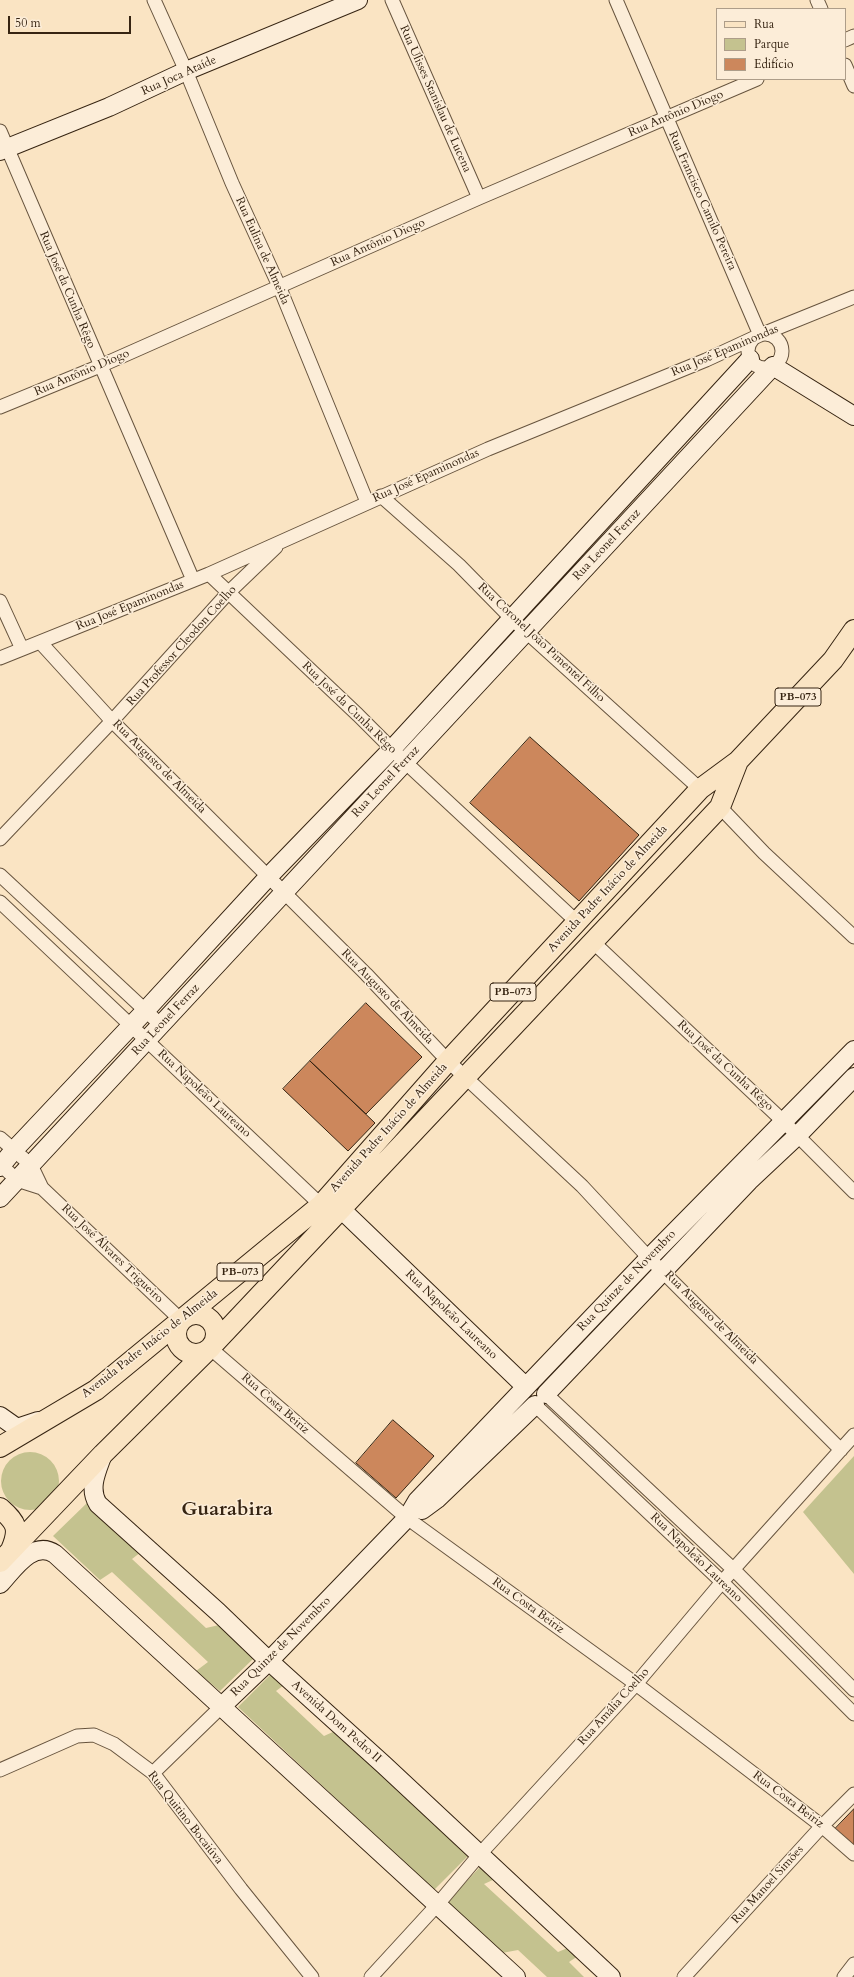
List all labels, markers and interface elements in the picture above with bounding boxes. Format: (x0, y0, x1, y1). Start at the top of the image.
scale bar (10, 8, 133, 34)
legend (716, 8, 846, 80)
text: 50 m (15, 15, 41, 31)
text: Rua (754, 16, 774, 32)
street label: Rua Ulisses Stanislau de Lucena (396, 23, 474, 175)
text: Parque (754, 36, 789, 52)
street label: Rua Joca Ataíde (139, 53, 219, 99)
text: Edifício (754, 56, 794, 72)
street label: Rua Antônio Diogo (626, 88, 726, 140)
street label: Rua Francisco Camilo Pereira (665, 129, 739, 273)
street label: Rua Eulina de Almeida (232, 195, 292, 307)
street label: Rua Antônio Diogo (329, 216, 427, 270)
street label: Rua José da Cunha Rêgo (36, 229, 98, 351)
street label: Rua José Epaminondas (669, 322, 781, 380)
street label: Rua Antônio Diogo (32, 347, 132, 399)
street label: Rua José Epaminondas (371, 446, 481, 506)
street label: Rua Leonel Ferraz (570, 506, 644, 584)
street label: Rua José Epaminondas (74, 578, 186, 634)
street label: Rua Coronel João Pimentel Filho (474, 580, 608, 706)
street label: Rua Professor Cleodon Coelho (124, 583, 240, 709)
street label: Rua José da Cunha Rêgo (299, 659, 399, 757)
road number: PB-073 (775, 688, 821, 706)
street label: Rua Augusto de Almeida (109, 717, 209, 817)
street label: Rua Leonel Ferraz (349, 743, 423, 821)
street label: Avenida Padre Inácio de Almeida (545, 822, 671, 956)
street label: Rua Augusto de Almeida (338, 947, 436, 1047)
street label: Rua Leonel Ferraz (129, 981, 203, 1059)
road number: PB-073 (490, 983, 536, 1001)
street label: Rua José da Cunha Rêgo (674, 1018, 776, 1114)
street label: Rua Napoleão Laureano (154, 1047, 254, 1141)
street label: Avenida Padre Inácio de Almeida (327, 1061, 451, 1195)
street label: Rua José Álvares Trigueiro (58, 1202, 166, 1306)
street label: Rua Quinze de Novembro (575, 1227, 679, 1335)
road number: PB-073 (217, 1263, 263, 1281)
street label: Rua Napoleão Laureano (402, 1267, 500, 1363)
street label: Rua Augusto de Almeida (661, 1268, 761, 1368)
street label: Avenida Padre Inácio de Almeida (79, 1286, 221, 1402)
street label: Rua Costa Beiriz (238, 1371, 312, 1437)
district label: Guarabira (181, 1498, 273, 1522)
street label: Rua Napoleão Laureano (647, 1510, 745, 1606)
street label: Rua Costa Beiriz (489, 1575, 567, 1637)
street label: Rua Quinze de Novembro (228, 1594, 334, 1700)
street label: Rua Amália Coelho (575, 1665, 653, 1749)
street label: Avenida Dom Pedro II (288, 1678, 384, 1766)
street label: Rua Quitino Bocaiúva (144, 1769, 226, 1867)
street label: Rua Costa Beiriz (750, 1769, 826, 1831)
street label: Rua Manoel Simões (729, 1843, 807, 1927)

